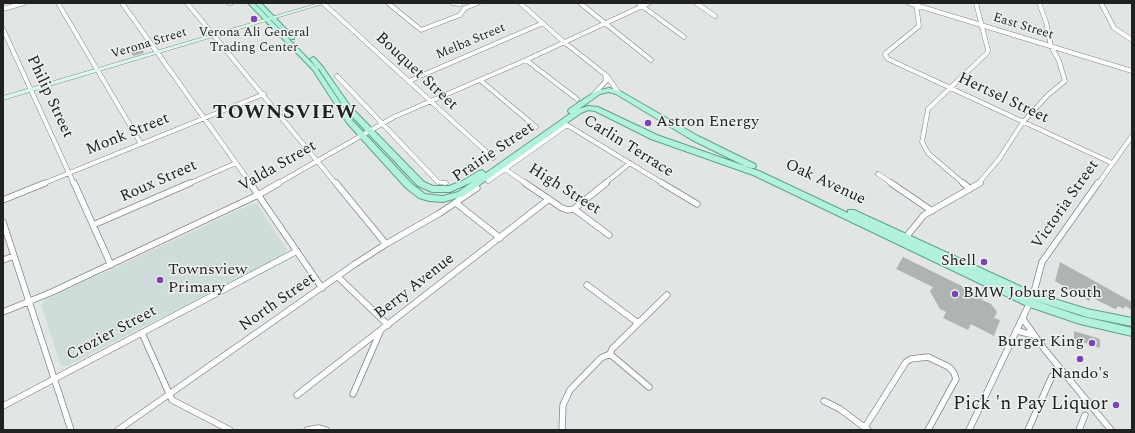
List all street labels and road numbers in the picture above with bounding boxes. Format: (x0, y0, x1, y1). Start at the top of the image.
street label: East Street (991, 10, 1055, 44)
street label: Melba Street (434, 20, 508, 64)
street label: Verona Street (109, 25, 189, 63)
street label: Bouquet Street (371, 29, 461, 115)
street label: Philip Street (21, 53, 77, 141)
street label: Hertsel Street (955, 70, 1051, 128)
street label: Monk Street (84, 110, 172, 160)
street label: Carlin Terrace (579, 112, 677, 182)
street label: Prairie Street (449, 119, 539, 187)
street label: Valda Street (236, 137, 320, 197)
street label: Oak Avenue (782, 156, 868, 210)
street label: Roux Street (118, 157, 200, 207)
street label: Victoria Street (1028, 157, 1104, 253)
street label: High Street (524, 160, 604, 220)
street label: Berry Avenue (371, 250, 459, 324)
street label: North Street (236, 270, 320, 336)
street label: Crozier Street (64, 302, 160, 366)

